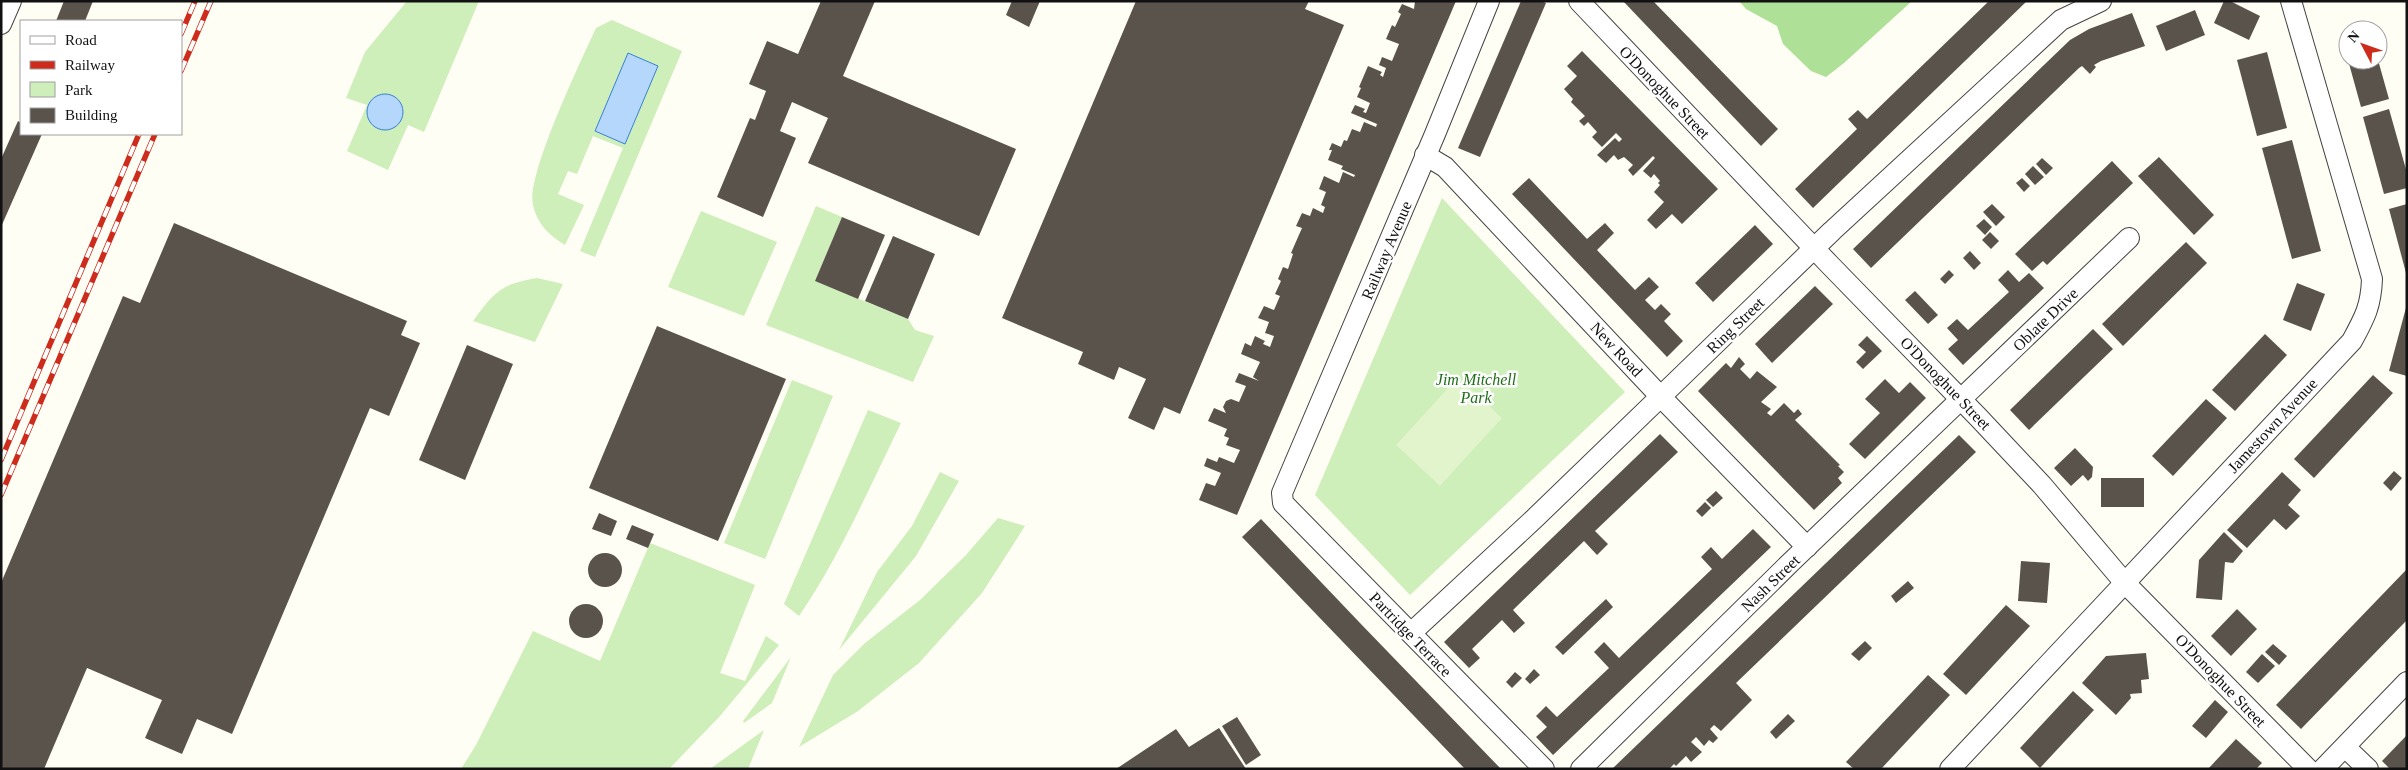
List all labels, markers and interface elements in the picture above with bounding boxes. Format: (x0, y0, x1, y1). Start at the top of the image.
legend (20, 20, 182, 135)
north arrow (2338, 20, 2388, 70)
text: N (2345, 28, 2363, 46)
text: Road (65, 32, 97, 48)
street label: O'Donoghue Street (1615, 42, 1714, 143)
text: Railway (65, 57, 115, 73)
text: Park (65, 82, 93, 98)
text: Building (65, 107, 118, 123)
street label: Railway Avenue (1358, 199, 1416, 302)
street label: Oblate Drive (2010, 284, 2081, 354)
street label: Ring Street (1703, 294, 1768, 357)
street label: New Road (1587, 319, 1646, 380)
street label: O'Donoghue Street (1896, 333, 1995, 434)
park label: Jim Mitchell Park (1436, 371, 1517, 406)
street label: Jamestown Avenue (2224, 375, 2320, 476)
street label: Nash Street (1738, 551, 1803, 615)
street label: Partridge Terrace (1366, 589, 1455, 681)
street label: O'Donoghue Street (2171, 630, 2270, 731)

